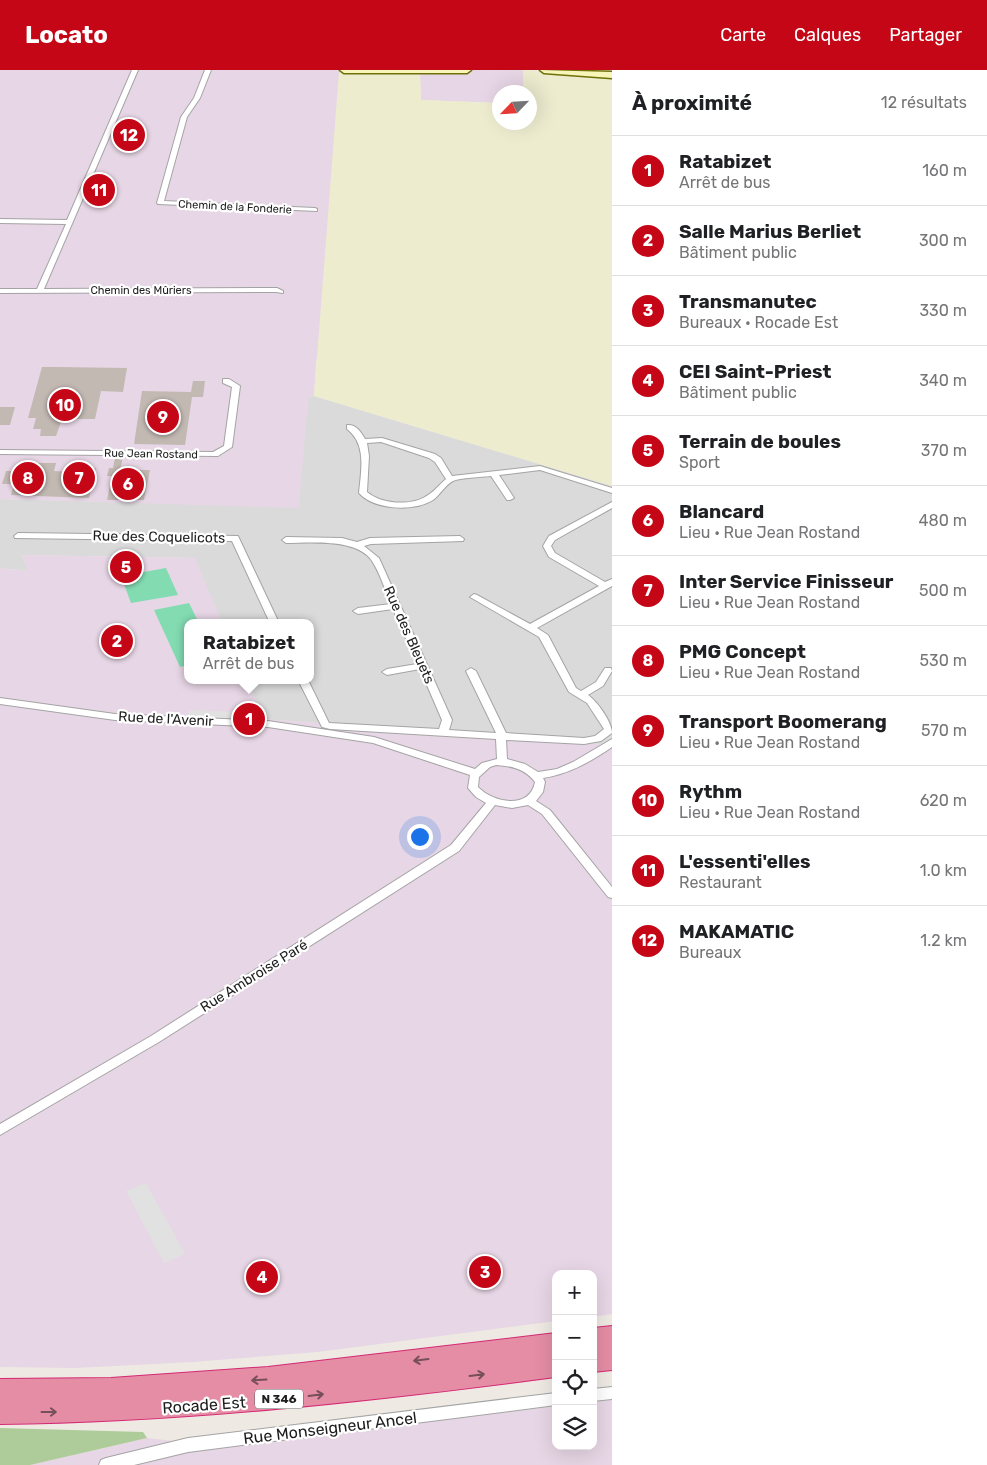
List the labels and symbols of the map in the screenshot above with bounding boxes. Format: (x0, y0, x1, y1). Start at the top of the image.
north arrow (492, 85, 537, 130)
pin: 12 (113, 116, 145, 154)
pin: 11 (83, 171, 115, 209)
street label: Chemin de la Fonderie (178, 198, 292, 216)
street label: Chemin des Mûriers (90, 284, 192, 297)
pin: 10 (49, 386, 81, 424)
pin: 9 (147, 398, 179, 436)
street label: Rue Jean Rostand (104, 447, 198, 461)
pin: 8 (12, 459, 44, 497)
pin: 7 (63, 459, 95, 497)
pin: 6 (112, 465, 144, 503)
street label: Rue des Coquelicots (93, 527, 225, 547)
pin: 5 (110, 548, 142, 586)
street label: Rue des Bleuets (380, 584, 438, 686)
pin: 2 (101, 622, 133, 660)
pin: 1 (233, 700, 265, 738)
street label: Rue de l'Avenir (118, 708, 215, 730)
your location (407, 824, 433, 850)
street label: Rue Ambroise Paré (197, 936, 311, 1016)
pin: 3 (469, 1253, 501, 1291)
pin: 4 (246, 1258, 278, 1296)
one-way arrow (413, 1355, 429, 1365)
one-way arrow (469, 1370, 485, 1380)
one-way arrow (251, 1375, 267, 1384)
road number: N 346 (255, 1390, 303, 1408)
one-way arrow (307, 1390, 323, 1400)
street label: Rocade Est (162, 1393, 246, 1417)
one-way arrow (40, 1407, 56, 1417)
street label: Rue Monseigneur Ancel (242, 1408, 418, 1448)

